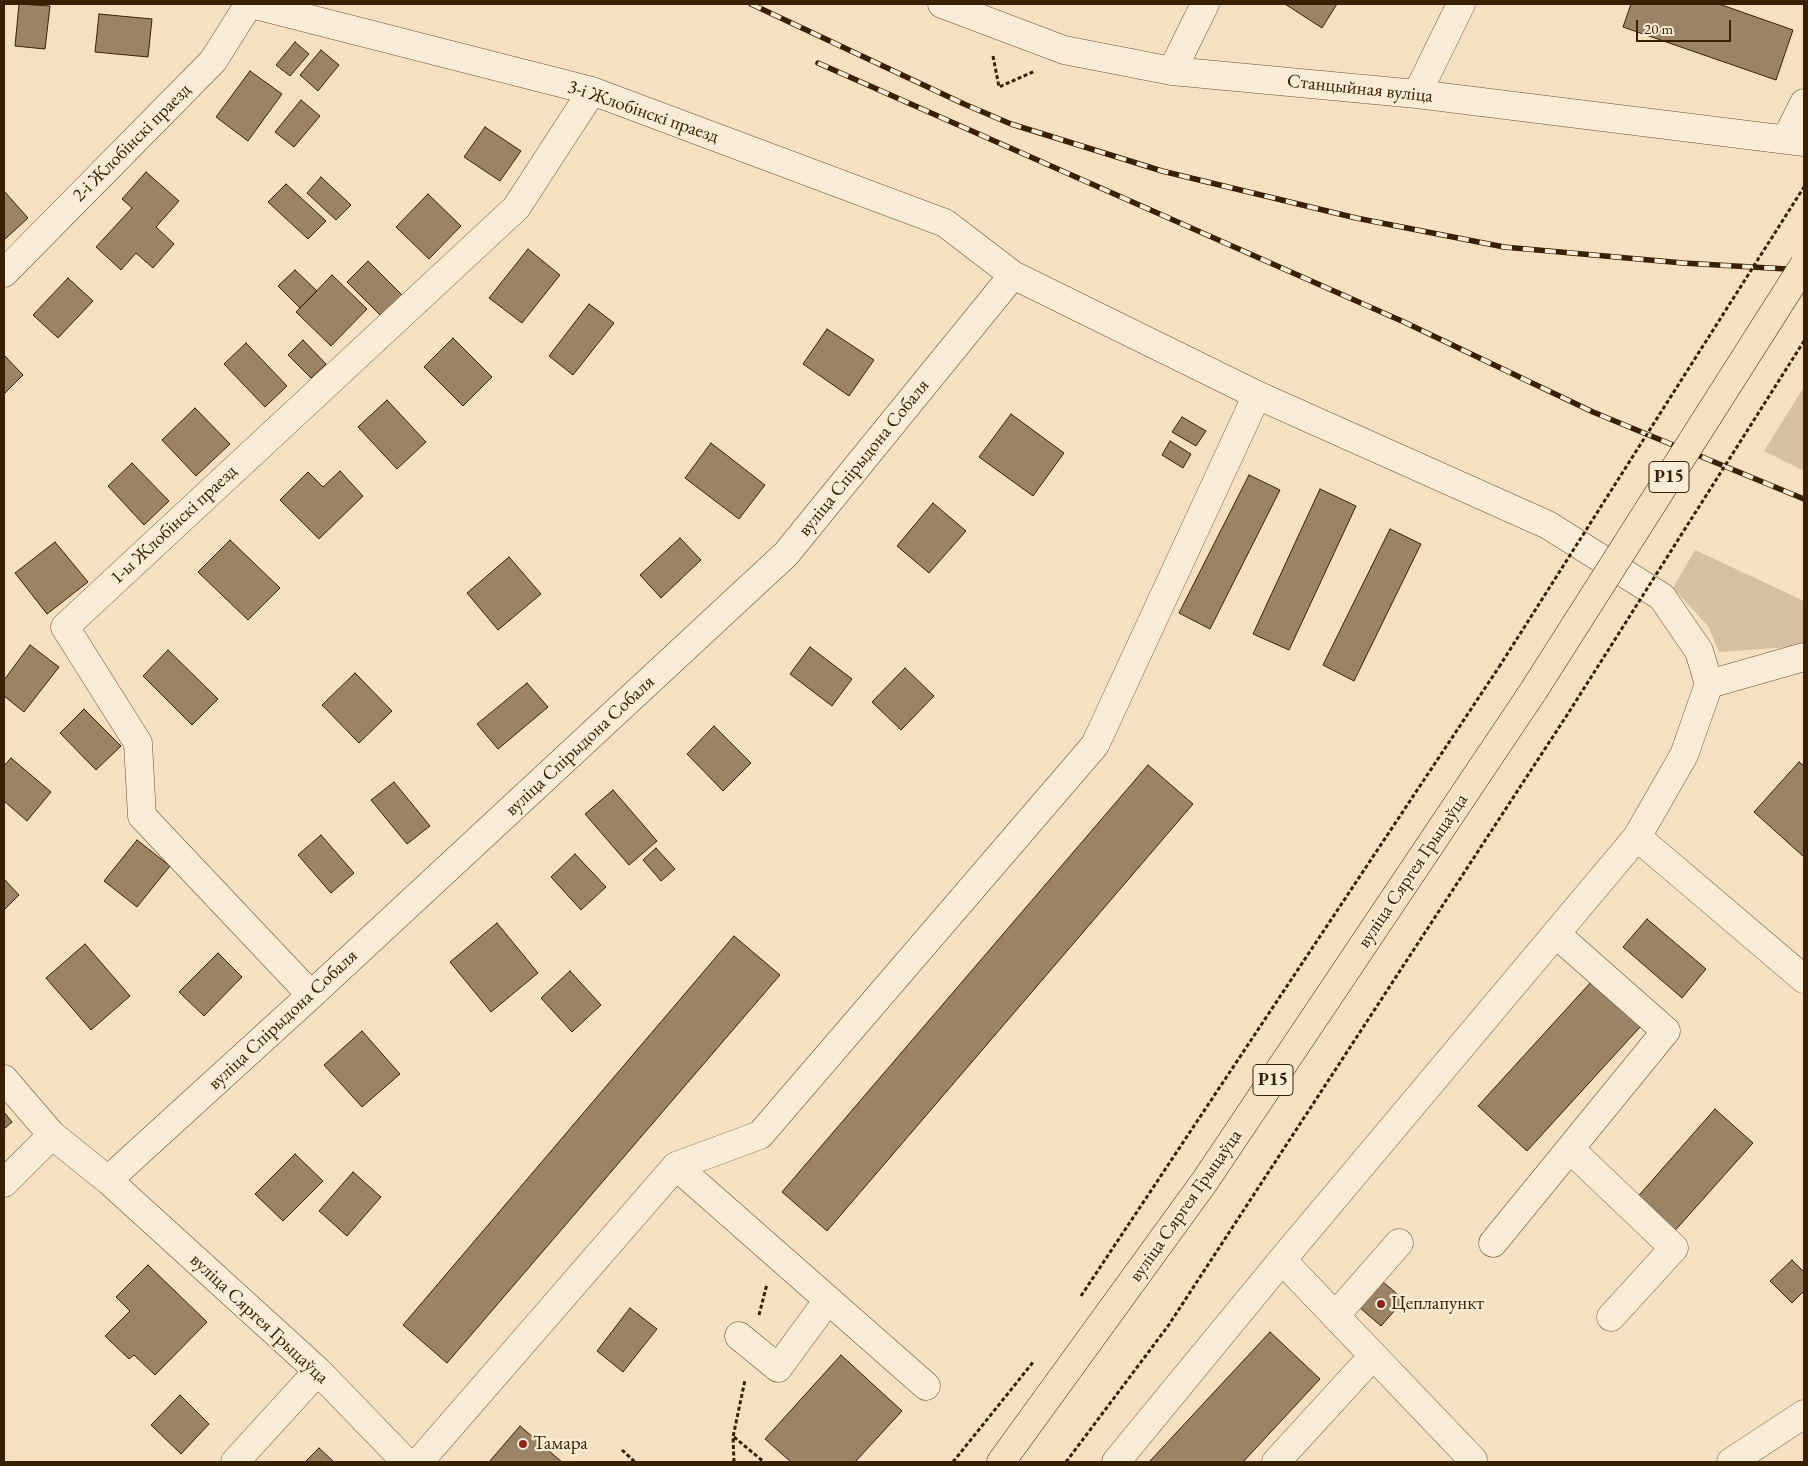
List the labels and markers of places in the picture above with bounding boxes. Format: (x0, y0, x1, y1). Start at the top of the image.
place label: Цеплапункт (1391, 1293, 1484, 1315)
marker: Цеплапункт (1375, 1298, 1387, 1310)
place label: Тамара (533, 1433, 588, 1455)
marker: Тамара (517, 1438, 529, 1450)

